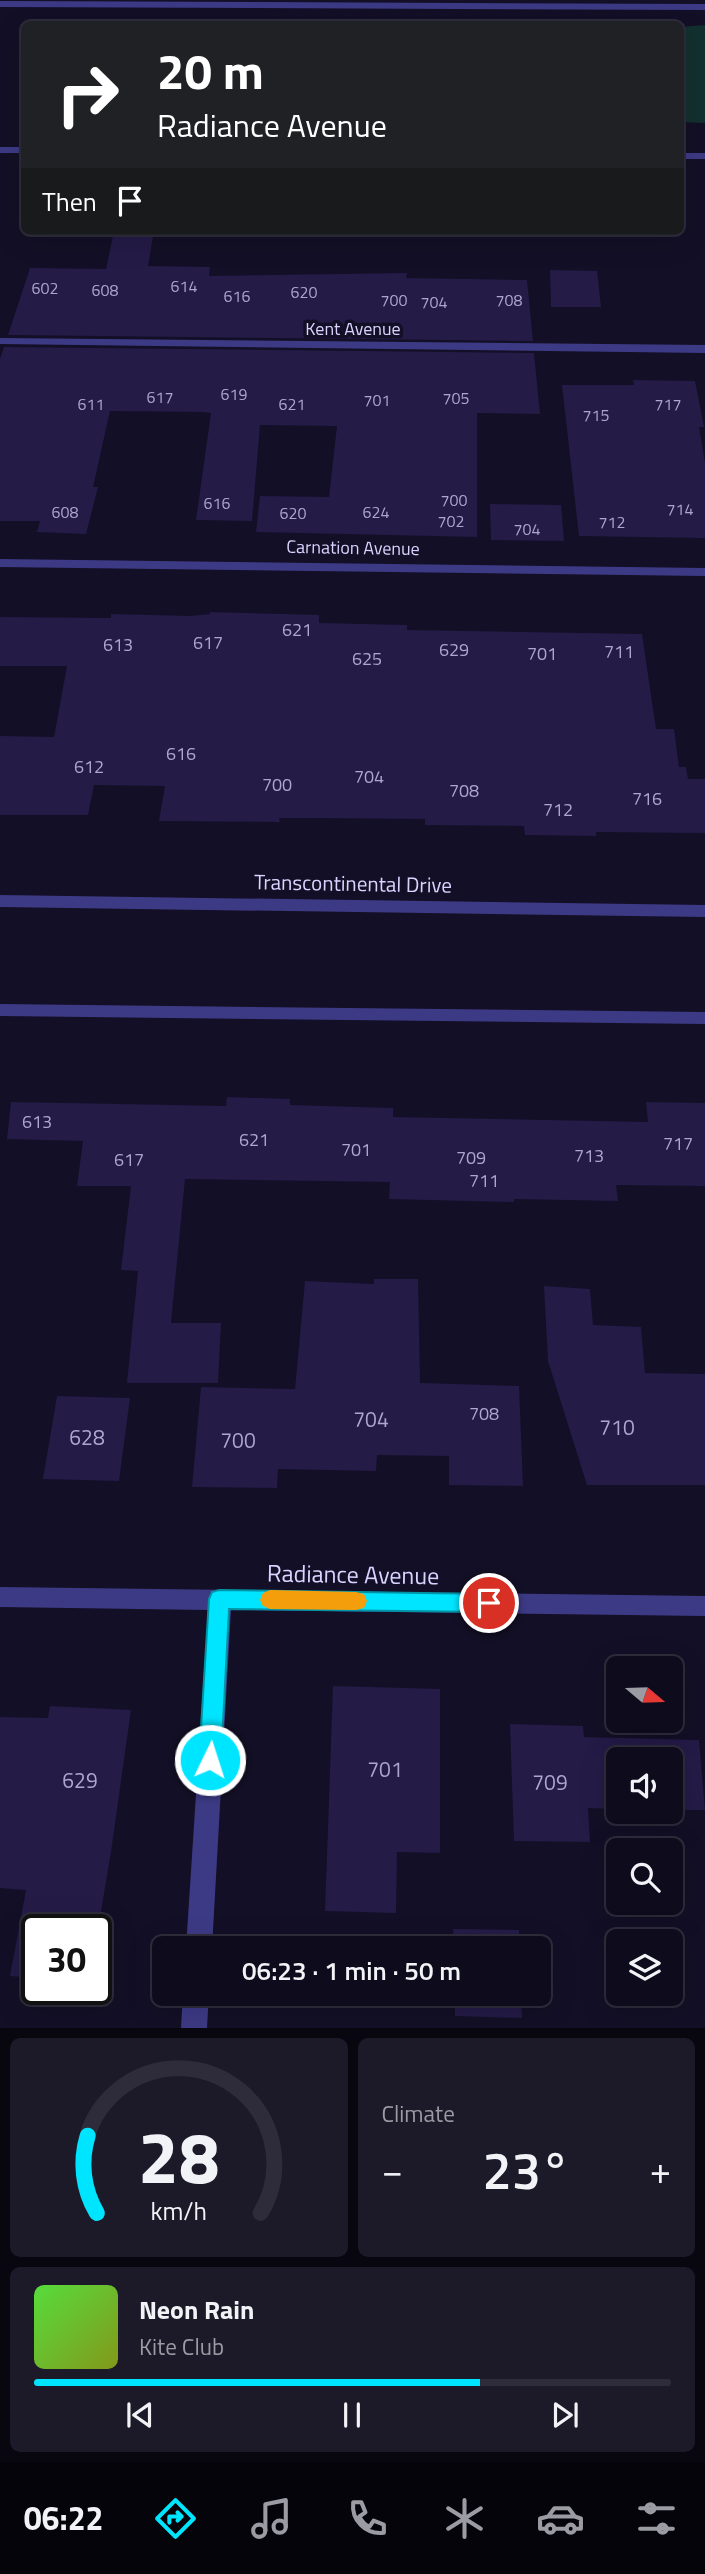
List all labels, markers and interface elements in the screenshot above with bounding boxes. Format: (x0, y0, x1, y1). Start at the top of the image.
text: 20 m (157, 33, 264, 108)
icon: right (42, 49, 133, 140)
text: Radiance Avenue (157, 101, 387, 149)
text: Then (42, 182, 97, 221)
icon: arrive (111, 182, 149, 220)
house number: 614 (171, 274, 197, 298)
house number: 602 (32, 276, 58, 300)
house number: 608 (92, 278, 118, 302)
house number: 620 (291, 280, 317, 304)
house number: 616 (224, 284, 250, 308)
house number: 700 (381, 288, 407, 312)
house number: 708 (496, 288, 522, 312)
house number: 704 (421, 290, 447, 314)
street label: Kent Avenue (305, 315, 401, 342)
house number: 619 (221, 382, 247, 406)
house number: 617 (147, 385, 173, 409)
house number: 705 (443, 386, 469, 410)
house number: 701 (364, 388, 390, 412)
house number: 611 (78, 392, 104, 416)
house number: 621 (279, 392, 305, 416)
house number: 717 (655, 392, 681, 416)
house number: 715 (583, 403, 609, 427)
house number: 700 (441, 488, 467, 512)
house number: 616 (204, 491, 230, 515)
house number: 714 (667, 497, 693, 521)
house number: 608 (52, 500, 78, 524)
house number: 624 (363, 500, 389, 524)
house number: 620 (280, 501, 306, 525)
house number: 702 (438, 509, 464, 533)
house number: 712 (599, 510, 625, 534)
house number: 704 (514, 517, 540, 541)
street label: Carnation Avenue (286, 533, 420, 562)
house number: 621 (282, 616, 312, 643)
house number: 617 (193, 629, 223, 656)
house number: 613 (103, 631, 133, 658)
house number: 629 (439, 636, 469, 663)
house number: 711 (604, 638, 634, 665)
house number: 701 (527, 640, 557, 667)
house number: 625 (352, 645, 382, 672)
house number: 616 (166, 740, 196, 767)
house number: 612 (74, 753, 104, 780)
house number: 704 (354, 763, 384, 790)
house number: 700 (262, 771, 292, 798)
house number: 708 (449, 777, 479, 804)
house number: 716 (632, 785, 662, 812)
house number: 712 (543, 796, 573, 823)
street label: Transcontinental Drive (254, 865, 452, 901)
house number: 613 (22, 1108, 52, 1135)
house number: 621 (239, 1126, 269, 1153)
house number: 717 (663, 1130, 693, 1157)
house number: 701 (341, 1136, 371, 1163)
house number: 713 (574, 1142, 604, 1169)
house number: 709 (456, 1144, 486, 1171)
house number: 617 (114, 1146, 144, 1173)
house number: 711 (469, 1167, 499, 1194)
house number: 708 (469, 1400, 499, 1427)
house number: 704 (353, 1403, 389, 1435)
house number: 710 (599, 1411, 635, 1443)
house number: 628 (69, 1421, 105, 1453)
house number: 700 (220, 1424, 256, 1456)
street label: Radiance Avenue (266, 1554, 440, 1594)
pin (459, 1573, 519, 1633)
icon: arrive (470, 1584, 508, 1622)
north arrow (606, 1656, 682, 1732)
map controls (606, 1656, 683, 2006)
position arrow (173, 1723, 247, 1797)
button: sound (606, 1747, 683, 1824)
house number: 701 (367, 1753, 403, 1785)
house number: 629 (62, 1764, 98, 1796)
house number: 709 (532, 1766, 568, 1798)
button: search (606, 1838, 683, 1915)
speed limit sign: 30 (21, 1914, 112, 2005)
button: layers (606, 1929, 683, 2006)
text: 06:23 · 1 min · 50 m (242, 1951, 461, 1990)
text: Climate (382, 2096, 455, 2131)
text: 28 (138, 2102, 220, 2212)
text: 23° (483, 2130, 570, 2209)
text: − (382, 2141, 403, 2199)
text: + (650, 2141, 671, 2199)
text: km/h (150, 2192, 207, 2230)
text: Neon Rain (139, 2290, 254, 2329)
text: Kite Club (139, 2329, 224, 2364)
icon: previous (121, 2396, 159, 2434)
icon: pause (333, 2396, 371, 2434)
icon: next (546, 2396, 584, 2434)
text: 06:22 (24, 2494, 104, 2542)
icon: directions (151, 2494, 200, 2543)
icon: music (247, 2494, 296, 2543)
icon: phone (343, 2494, 392, 2543)
icon: climate (440, 2494, 489, 2543)
icon: car (536, 2494, 585, 2543)
icon: filters (632, 2494, 681, 2543)

